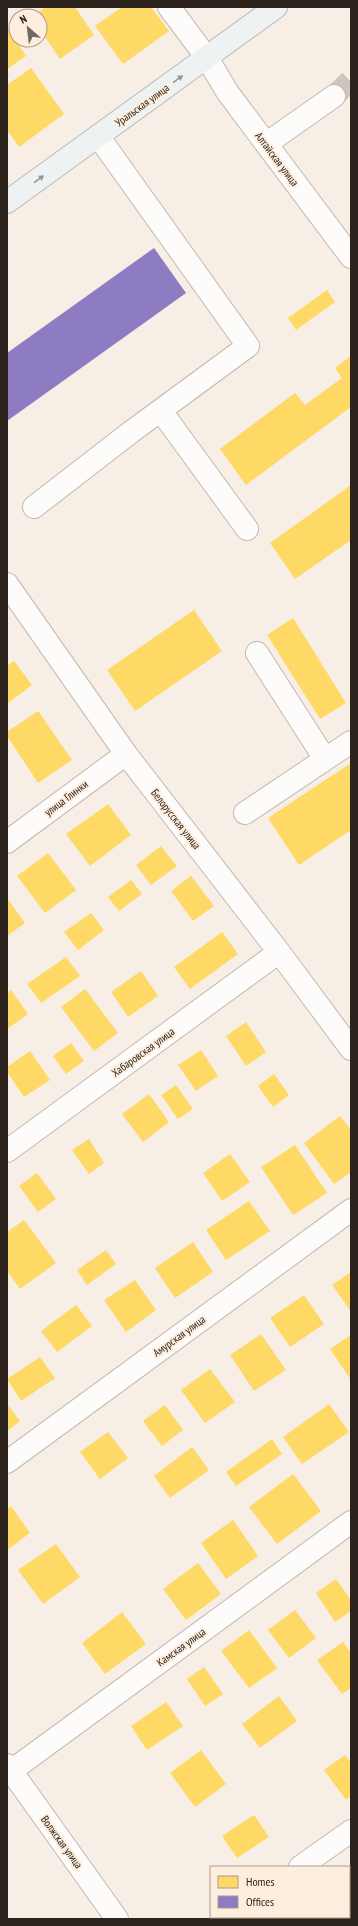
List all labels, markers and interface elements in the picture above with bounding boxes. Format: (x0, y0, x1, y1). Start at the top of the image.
north arrow (8, 8, 48, 48)
text: N (17, 12, 29, 27)
one-way arrow (173, 75, 184, 83)
street label: Уральская улица (112, 81, 172, 129)
street label: Алтайская улица (252, 129, 302, 189)
one-way arrow (33, 175, 44, 183)
street label: улица Глинки (41, 777, 91, 819)
street label: Белорусская улица (148, 786, 204, 852)
street label: Хабаровская улица (109, 1024, 177, 1080)
street label: Амурская улица (150, 1312, 208, 1360)
street label: Камская улица (154, 1625, 208, 1669)
street label: Волжская улица (38, 1813, 86, 1871)
legend (210, 1866, 350, 1918)
text: Homes (246, 1874, 274, 1889)
text: Offices (246, 1894, 274, 1909)

